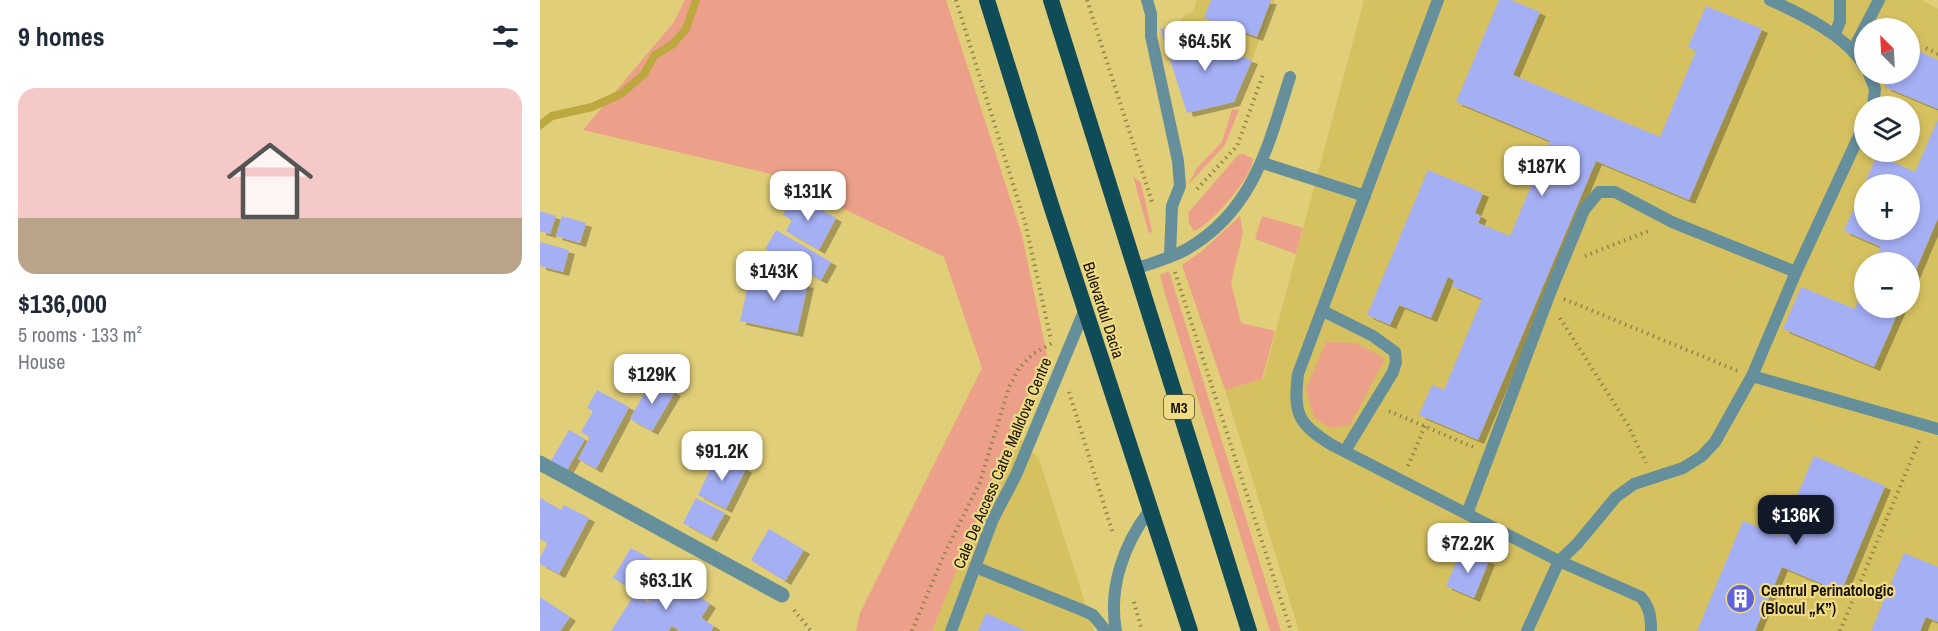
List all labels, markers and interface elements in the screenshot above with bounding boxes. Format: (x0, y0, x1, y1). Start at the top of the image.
north arrow (1854, 18, 1920, 84)
map controls (1854, 18, 1920, 318)
text: 9 homes (18, 19, 105, 54)
icon: filters (489, 20, 522, 53)
pin: $64.5K (1156, 21, 1254, 72)
text: $64.5K (1179, 27, 1231, 54)
button: layers (1854, 96, 1920, 162)
icon: home (216, 127, 324, 235)
pin: $187K (1500, 146, 1584, 197)
text: $187K (1518, 152, 1566, 179)
pin: $131K (766, 171, 850, 222)
button: + (1854, 174, 1920, 240)
text: $131K (784, 177, 832, 204)
pin: $143K (732, 251, 816, 302)
button: − (1854, 252, 1920, 318)
text: $143K (750, 257, 798, 284)
street label: Bulevardul Dacia (1078, 259, 1130, 362)
text: $136,000 (18, 286, 107, 321)
text: 5 rooms · 133 m² (18, 321, 142, 348)
text: House (18, 348, 65, 375)
pin: $129K (610, 354, 694, 405)
street label: Cale De Access Catre Malldova Centre (947, 354, 1057, 572)
text: $129K (628, 360, 676, 387)
road number: M3 (1164, 395, 1194, 419)
pin: $91.2K (673, 431, 771, 482)
text: $91.2K (696, 437, 748, 464)
pin: $136K (1754, 495, 1838, 546)
text: $136K (1772, 501, 1820, 528)
pin: $72.2K (1419, 523, 1517, 574)
text: $72.2K (1442, 529, 1494, 556)
pin: $63.1K (617, 560, 715, 611)
text: $63.1K (640, 566, 692, 593)
place label: Centrul Perinatologic (Blocul „K”) (1761, 579, 1894, 619)
building icon: Centrul Perinatologic (Blocul „K”) (1724, 583, 1756, 615)

